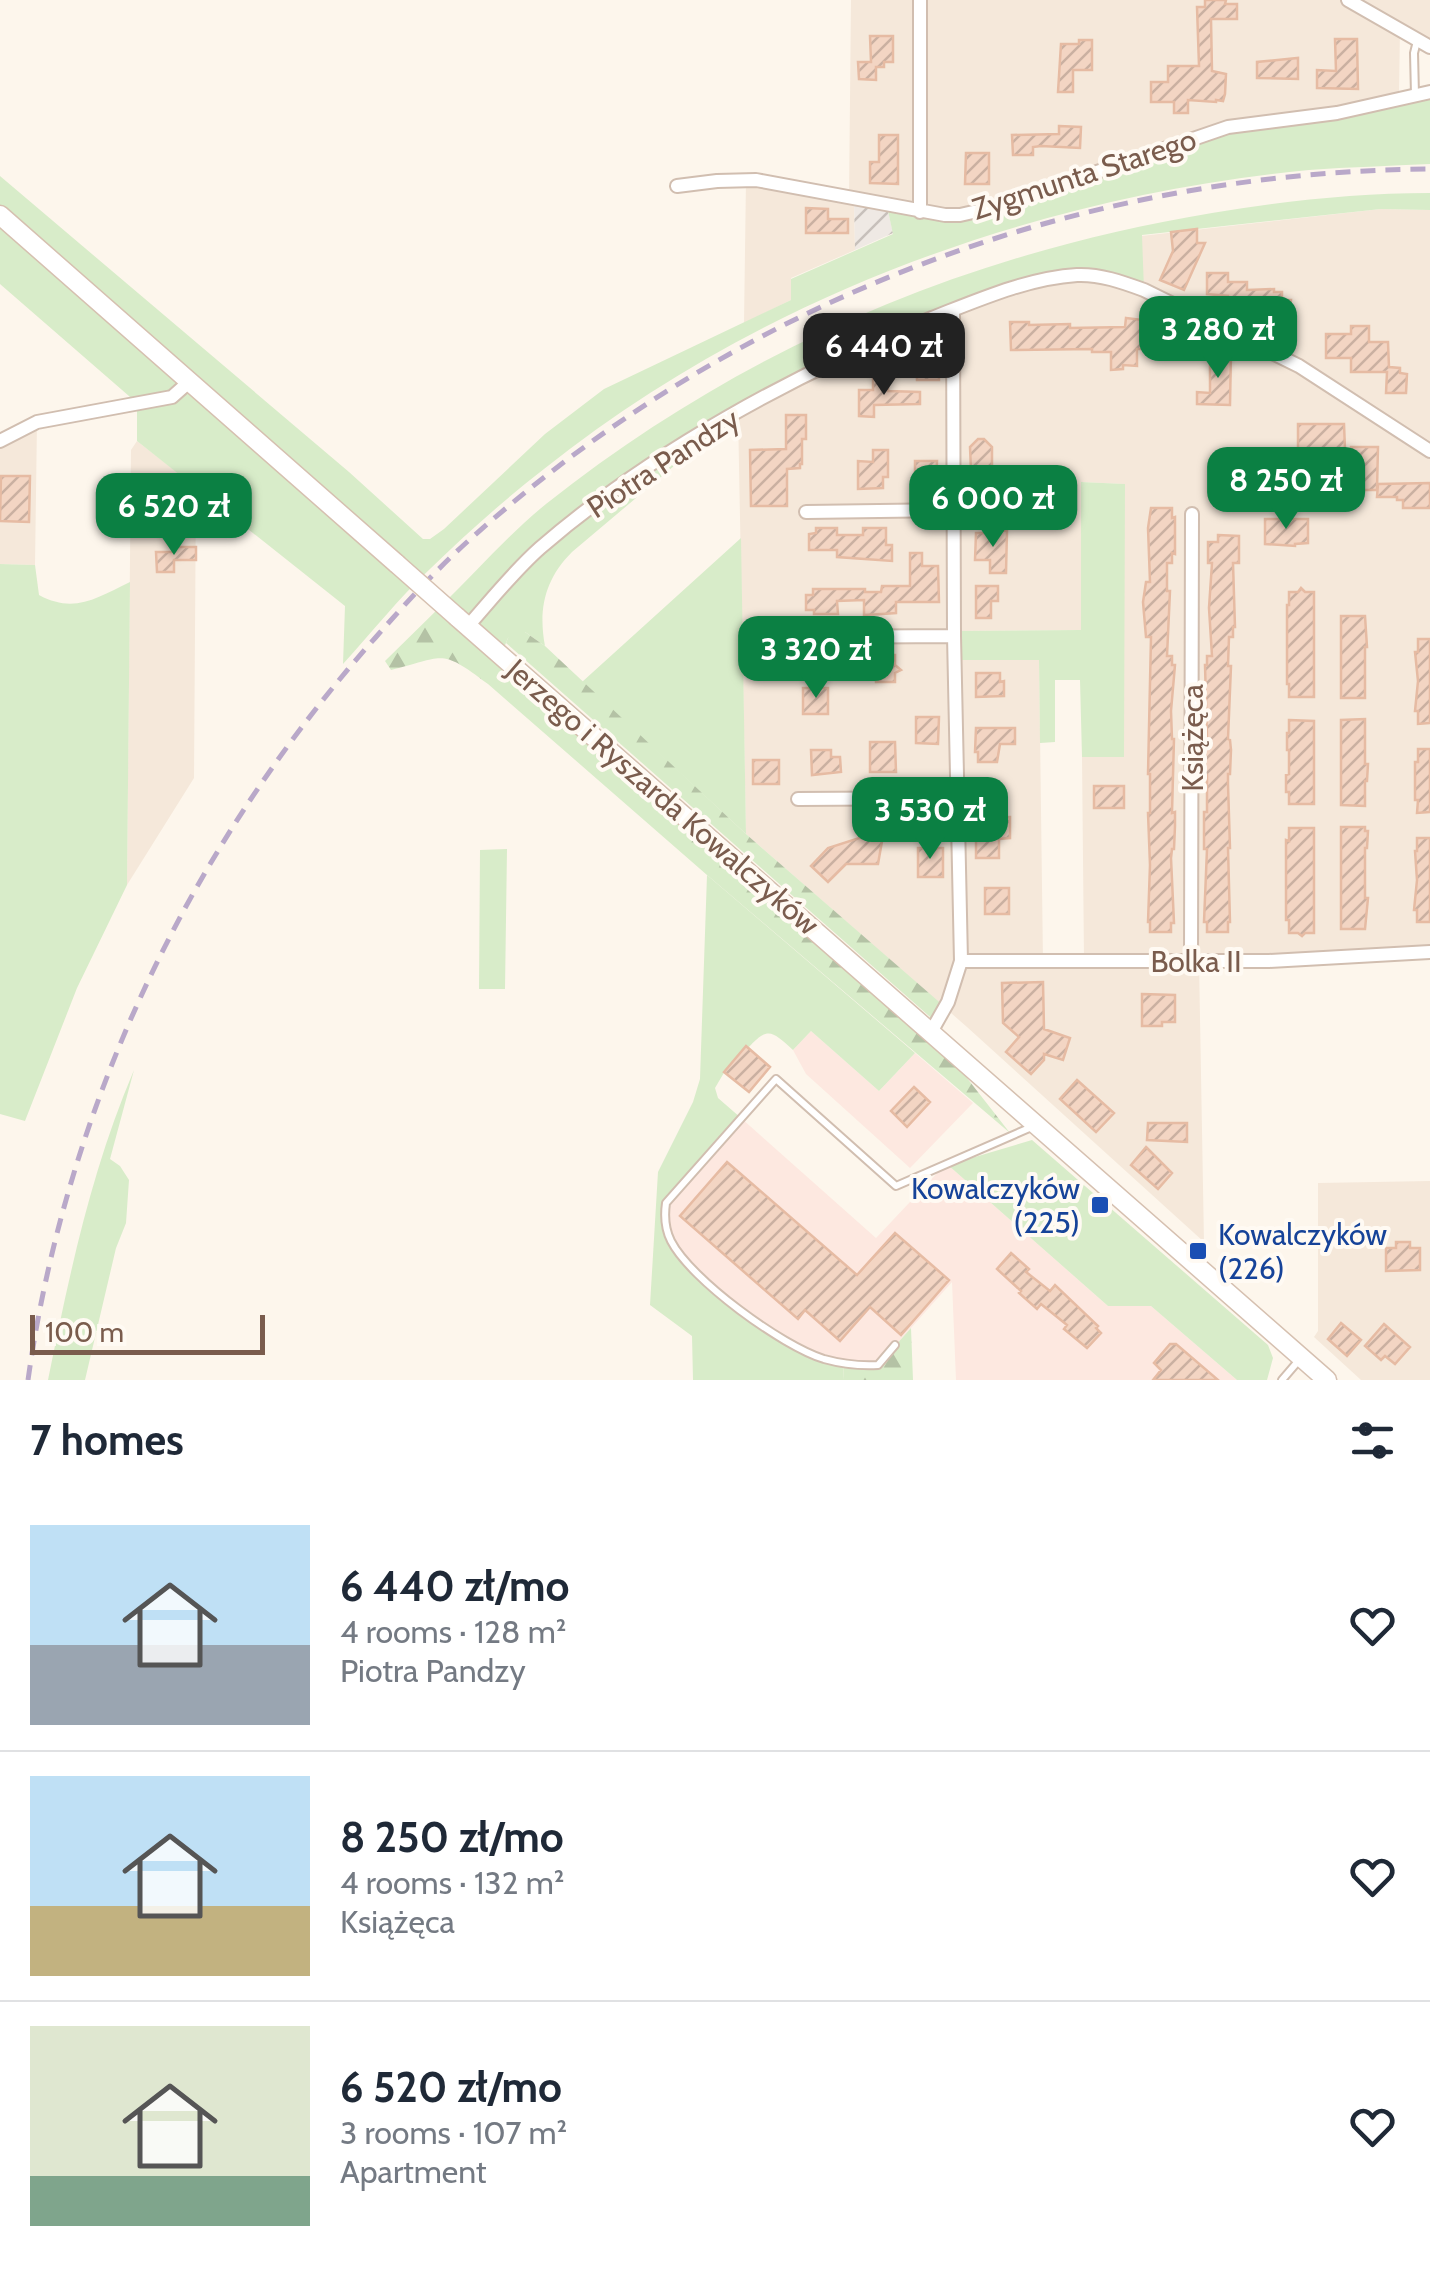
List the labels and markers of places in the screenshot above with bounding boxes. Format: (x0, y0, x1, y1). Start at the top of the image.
pin: 3 280 zł (1115, 296, 1321, 381)
pin: 6 440 zł (781, 313, 987, 398)
pin: 8 250 zł (1183, 447, 1389, 532)
pin: 6 000 zł (890, 465, 1096, 550)
pin: 6 520 zł (71, 473, 277, 558)
pin: 3 320 zł (713, 616, 919, 701)
pin: 3 530 zł (827, 777, 1033, 862)
place label: Kowalczyków (225) (911, 1170, 1080, 1241)
marker: Kowalczyków (225) (1089, 1194, 1111, 1216)
place label: Kowalczyków (226) (1218, 1216, 1387, 1287)
marker: Kowalczyków (226) (1187, 1240, 1209, 1262)

